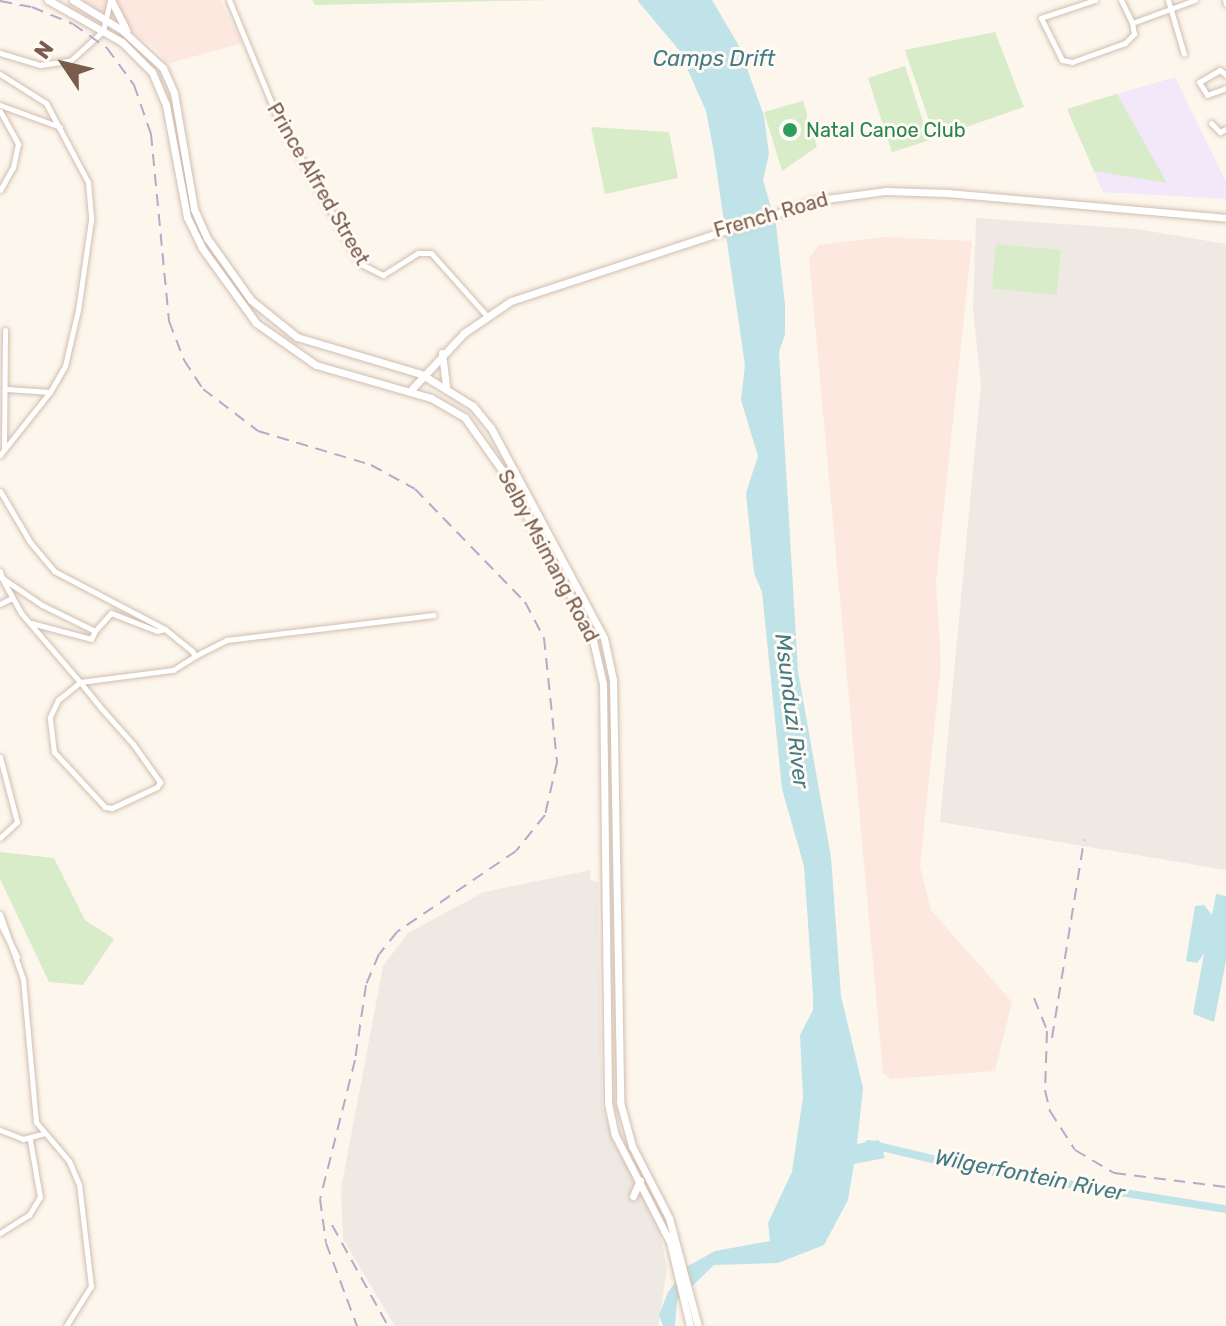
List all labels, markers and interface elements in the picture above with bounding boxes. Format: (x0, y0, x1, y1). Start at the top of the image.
north arrow (24, 24, 104, 104)
text: N (28, 36, 60, 64)
water label: Camps Drift (653, 46, 775, 72)
street label: Prince Alfred Street (262, 98, 374, 270)
place label: Natal Canoe Club (806, 118, 966, 142)
marker: Natal Canoe Club (781, 121, 799, 139)
street label: French Road (711, 187, 831, 243)
street label: Selby Msimang Road (492, 466, 604, 646)
water label: Msunduzi River (769, 632, 815, 790)
water label: Wilgerfontein River (933, 1144, 1127, 1206)

